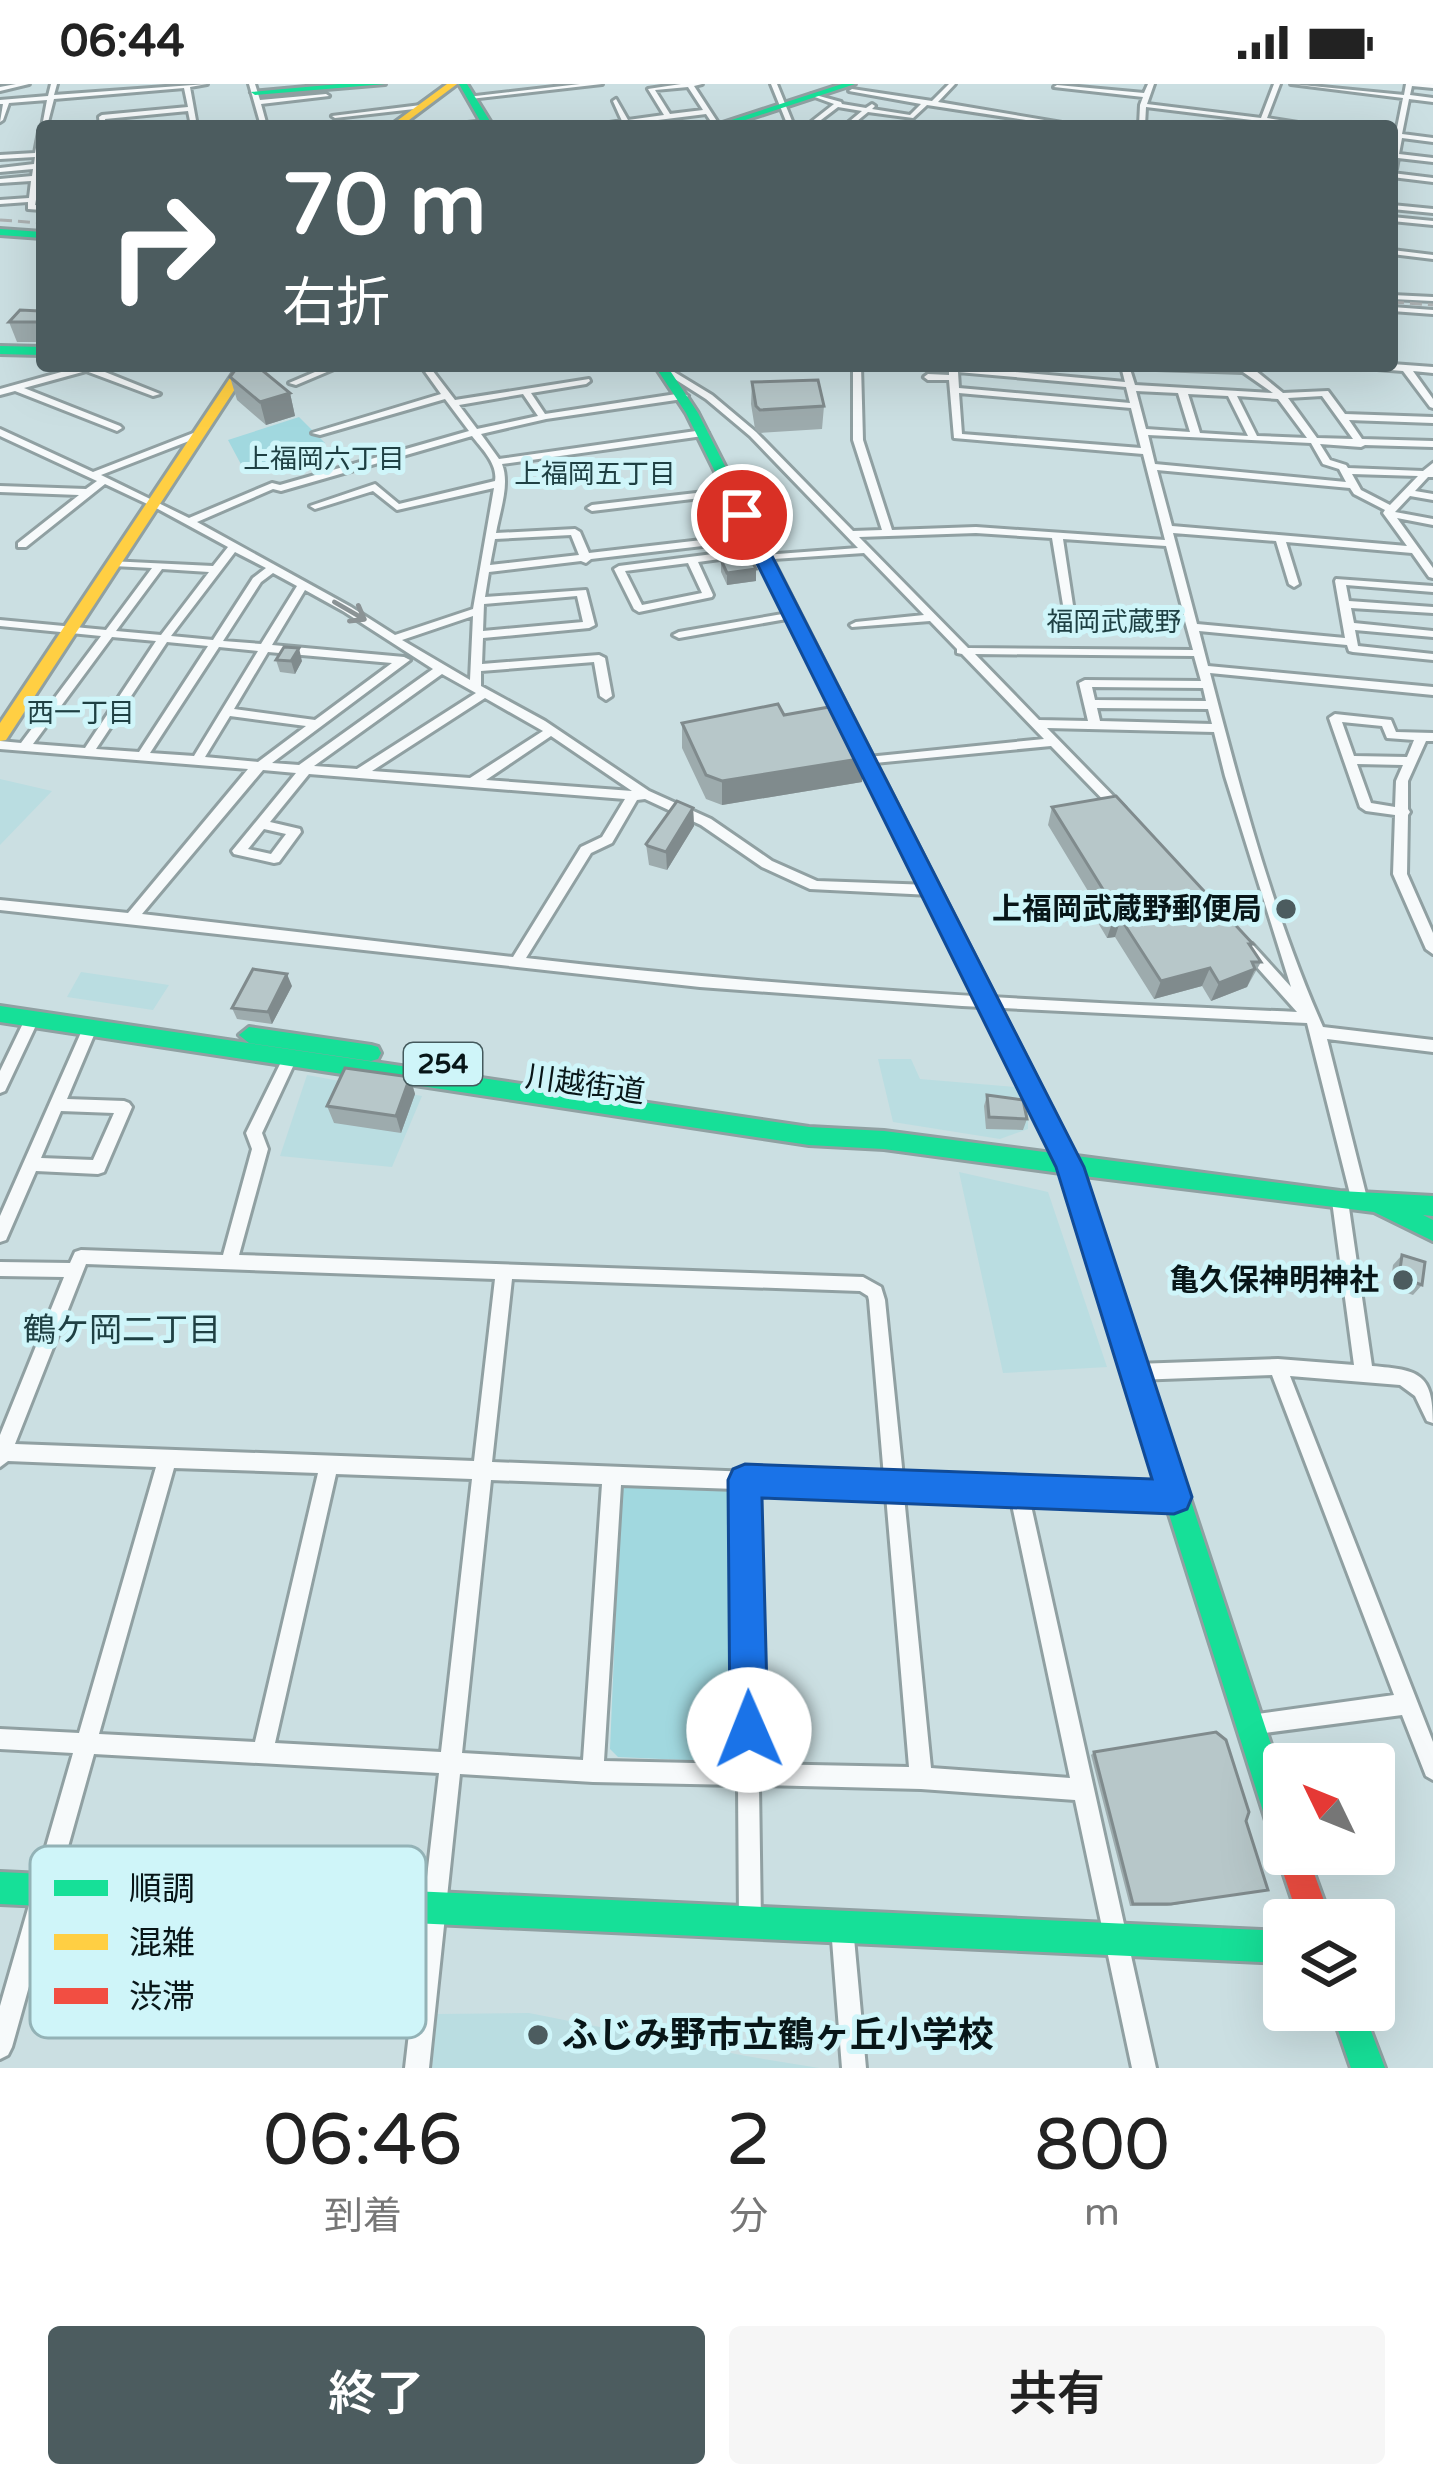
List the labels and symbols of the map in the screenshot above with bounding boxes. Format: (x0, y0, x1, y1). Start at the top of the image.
district label: 上福岡六丁目 (243, 443, 405, 476)
district label: 上福岡五丁目 (514, 458, 676, 491)
pin (691, 464, 793, 566)
one-way arrow (332, 599, 367, 623)
district label: 福岡武蔵野 (1047, 606, 1182, 639)
district label: 西一丁目 (27, 697, 135, 730)
place label: 上福岡武蔵野郵便局 (992, 891, 1262, 928)
marker: 上福岡武蔵野郵便局 (1273, 896, 1299, 922)
road number: 254 (404, 1043, 482, 1085)
street label: 川越街道 (523, 1058, 647, 1112)
place label: 亀久保神明神社 (1169, 1262, 1379, 1299)
marker: 亀久保神明神社 (1390, 1267, 1416, 1293)
district label: 鶴ケ岡二丁目 (23, 1311, 221, 1350)
position arrow (686, 1667, 812, 1793)
north arrow (1263, 1743, 1395, 1875)
legend (30, 1846, 426, 2038)
text: 順調 (129, 1870, 195, 1909)
text: 混雑 (129, 1924, 195, 1963)
text: 渋滞 (129, 1978, 195, 2017)
place label: ふじみ野市立鶴ヶ丘小学校 (562, 2014, 994, 2057)
marker: ふじみ野市立鶴ヶ丘小学校 (525, 2022, 551, 2048)

